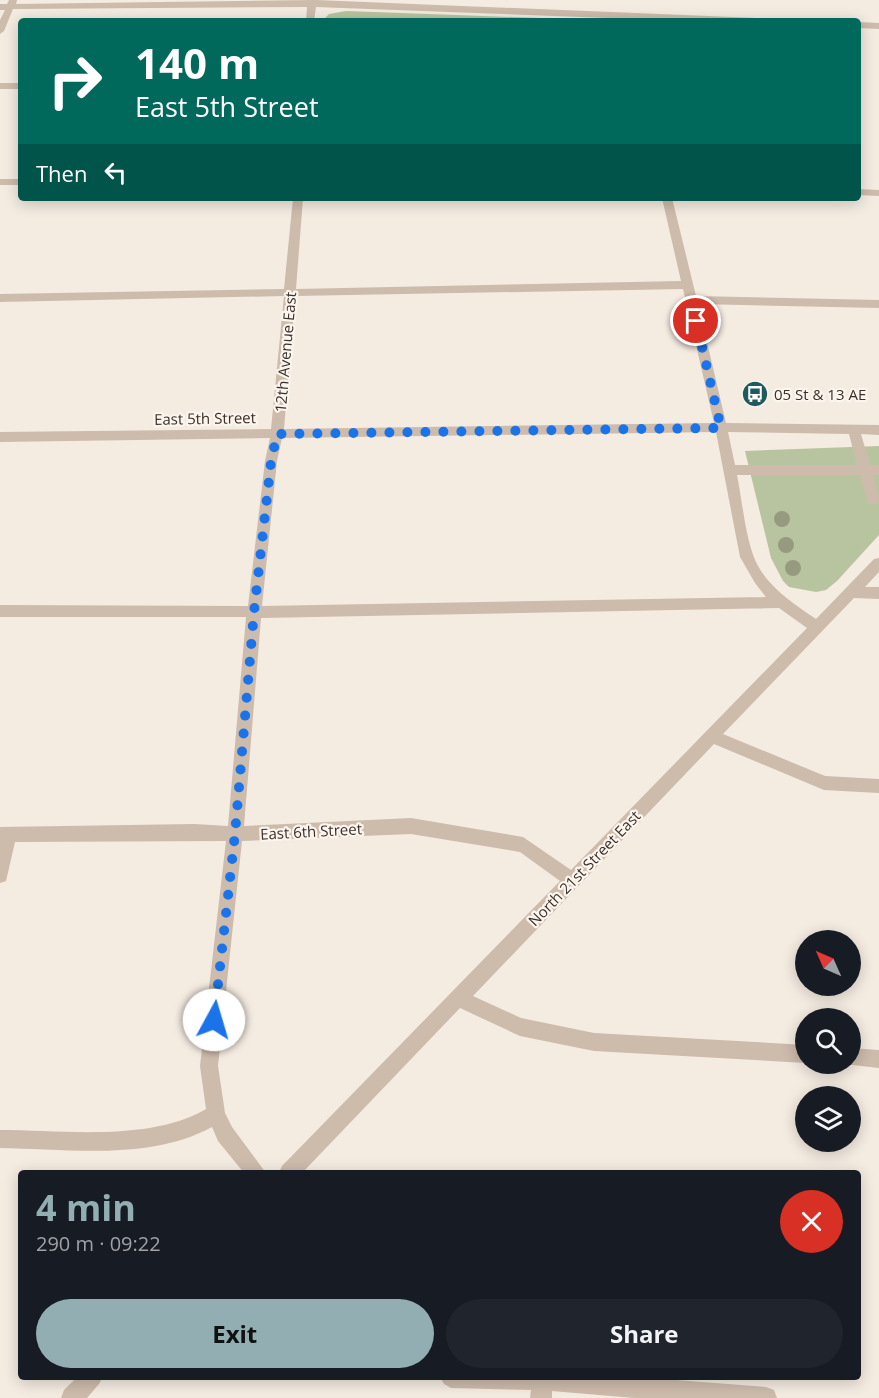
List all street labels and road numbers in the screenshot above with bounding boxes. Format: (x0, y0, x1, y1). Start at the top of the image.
street label: 12th Avenue East (270, 291, 300, 413)
street label: East 5th Street (154, 407, 256, 429)
street label: North 21st Street East (524, 806, 644, 930)
street label: East 6th Street (260, 818, 362, 844)

